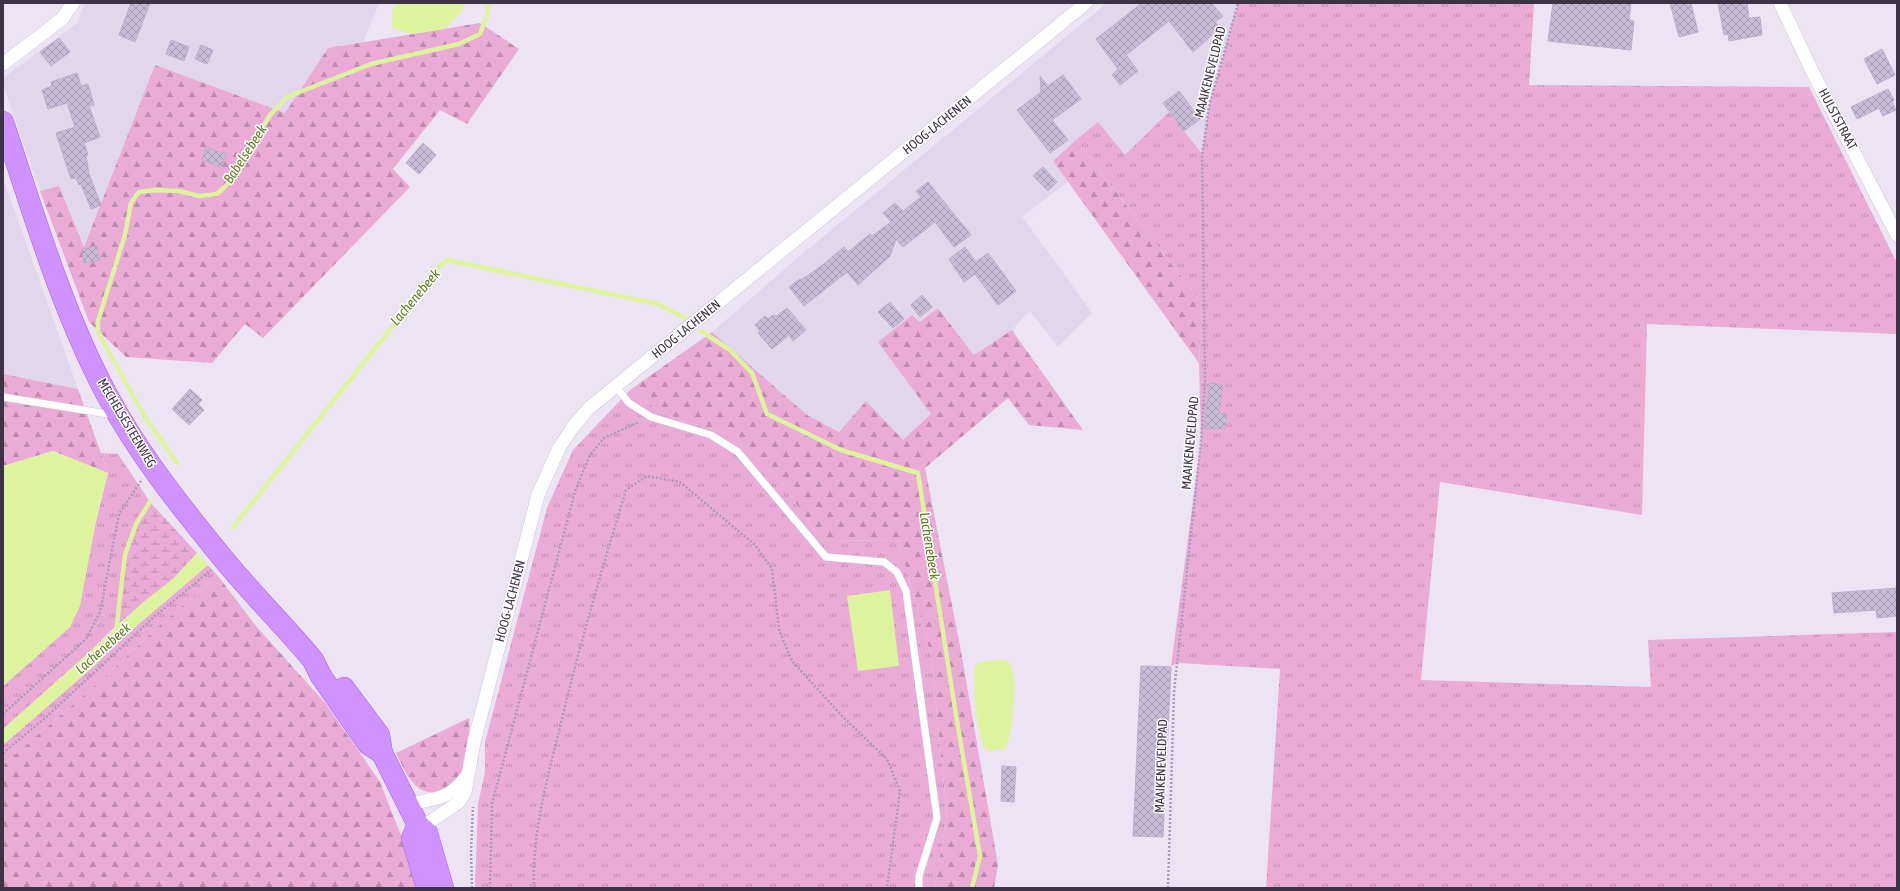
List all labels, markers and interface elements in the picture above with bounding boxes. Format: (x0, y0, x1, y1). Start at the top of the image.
street label: MAAIKENEVELDPAD (1191, 25, 1229, 119)
street label: HULSTSTRAAT (1816, 86, 1860, 152)
street label: HOOG-LACHENEN (900, 93, 974, 157)
water label: Babelsebeek (220, 121, 270, 186)
water label: Lachenebeek (387, 265, 444, 328)
street label: HOOG-LACHENEN (649, 297, 723, 361)
street label: MECHELSESTEENWEG (95, 376, 159, 470)
street label: MAAIKENEVELDPAD (1178, 396, 1202, 490)
water label: Lachenebeek (917, 511, 943, 582)
street label: HOOG-LACHENEN (492, 558, 528, 644)
water label: Lachenebeek (72, 619, 134, 677)
street label: MAAIKENEVELDPAD (1152, 719, 1170, 813)

